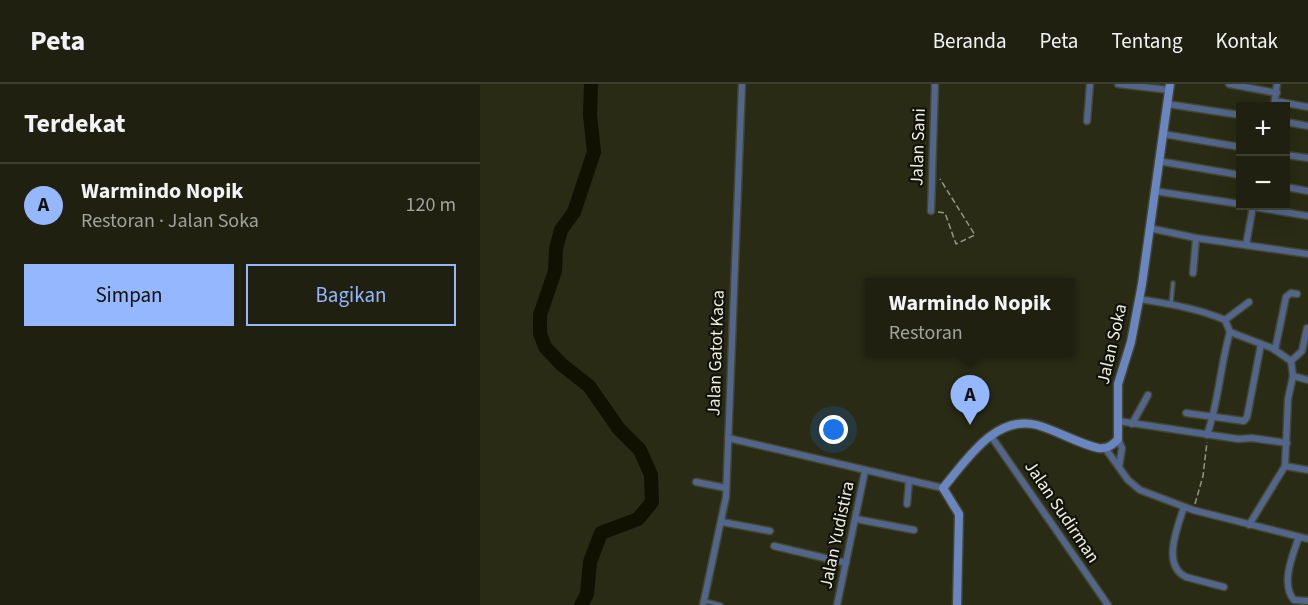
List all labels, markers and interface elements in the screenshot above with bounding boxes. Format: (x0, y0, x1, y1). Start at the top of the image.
text: Peta (30, 21, 85, 61)
text: Beranda (933, 26, 1007, 56)
text: Peta (1040, 26, 1078, 56)
text: Tentang (1111, 26, 1182, 56)
text: Kontak (1215, 26, 1278, 56)
map controls (1236, 102, 1290, 210)
button: + (1236, 102, 1290, 156)
text: Terdekat (24, 105, 126, 142)
street label: Jalan Sani (904, 108, 932, 186)
button: − (1236, 156, 1290, 210)
text: Warmindo Nopik (81, 175, 243, 207)
text: A (38, 191, 49, 219)
text: 120 m (406, 191, 456, 219)
text: Restoran · Jalan Soka (81, 207, 259, 235)
button: Simpan (24, 264, 234, 326)
button: Bagikan (246, 264, 456, 326)
popup (865, 278, 1075, 356)
text: Warmindo Nopik (889, 287, 1051, 319)
street label: Jalan Gatot Kaca (701, 289, 731, 417)
street label: Jalan Soka (1091, 301, 1133, 387)
text: Restoran (889, 319, 963, 347)
pin: A (950, 376, 990, 425)
your location (819, 415, 848, 444)
street label: Jalan Sudirman (1018, 456, 1106, 568)
street label: Jalan Yudistira (813, 479, 861, 591)

